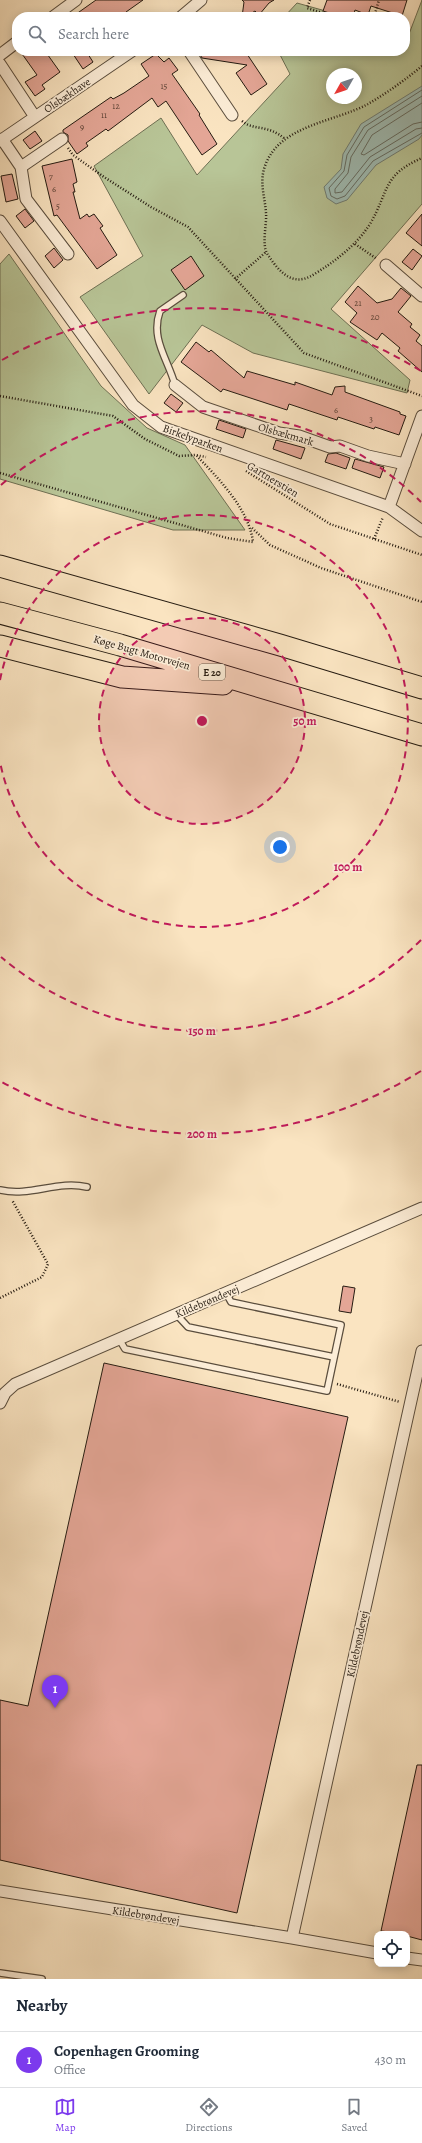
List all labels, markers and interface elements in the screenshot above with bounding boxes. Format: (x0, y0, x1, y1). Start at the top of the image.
search box (12, 12, 410, 56)
icon: search (26, 23, 48, 45)
text: Search here (58, 24, 129, 44)
north arrow (326, 68, 362, 104)
street label: Olsbækhave (41, 74, 94, 117)
house number: 15 (161, 80, 168, 92)
house number: 12 (112, 100, 120, 112)
house number: 11 (101, 109, 107, 121)
house number: 9 (80, 121, 84, 133)
house number: 7 (49, 170, 53, 182)
house number: 6 (52, 183, 56, 195)
house number: 5 (56, 200, 60, 212)
house number: 21 (354, 297, 362, 309)
house number: 20 (370, 311, 380, 323)
house number: 6 (334, 404, 338, 416)
house number: 3 (369, 413, 373, 425)
street label: Olsbækmark (256, 419, 316, 450)
street label: Birkelyparken (161, 421, 225, 456)
street label: Gartnerstien (244, 458, 301, 501)
street label: Køge Bugt Motorvejen (92, 631, 192, 673)
road number: E 20 (199, 664, 225, 680)
text: 50 m (293, 713, 317, 729)
centre of rings (195, 714, 209, 728)
your location (270, 837, 290, 857)
text: 100 m (334, 859, 362, 875)
text: 150 m (188, 1023, 216, 1039)
text: 200 m (187, 1126, 217, 1142)
street label: Kildebrøndevej (173, 1281, 241, 1322)
street label: Kildebrøndevej (343, 1609, 372, 1679)
pin: 1 (42, 1675, 68, 1708)
street label: Kildebrøndevej (111, 1903, 181, 1928)
map controls (374, 1931, 410, 1967)
button: locate (374, 1931, 410, 1967)
text: Nearby (16, 1994, 67, 2017)
text: Copenhagen Grooming (54, 2041, 199, 2061)
text: 1 (27, 2051, 31, 2068)
text: 430 m (374, 2051, 406, 2068)
text: Office (54, 2061, 86, 2078)
tab: Map (54, 2096, 76, 2135)
tab: Directions (185, 2096, 233, 2135)
tab: Saved (341, 2096, 368, 2135)

